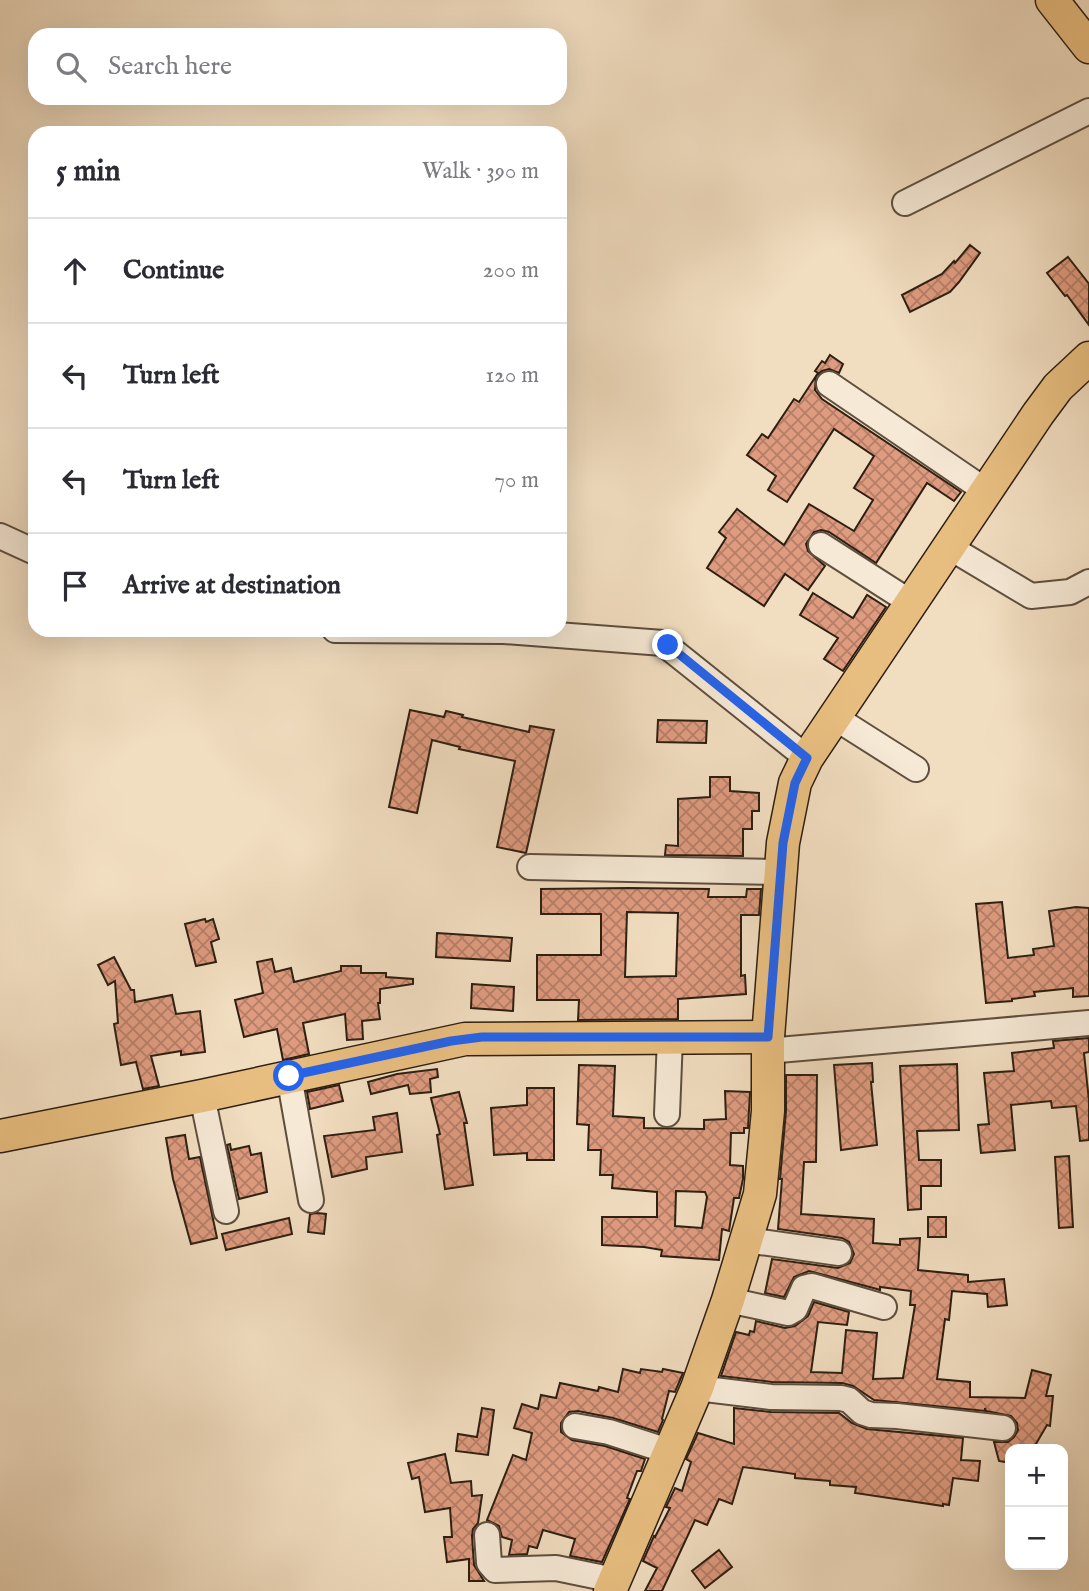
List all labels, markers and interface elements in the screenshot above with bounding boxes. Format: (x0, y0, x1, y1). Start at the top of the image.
search box (28, 28, 567, 105)
icon: search (52, 48, 90, 86)
text: Search here (108, 50, 232, 83)
text: 5 min (56, 153, 121, 191)
text: Walk · 390 m (422, 157, 539, 186)
icon: ahead (56, 252, 94, 290)
text: Continue (123, 254, 224, 287)
text: 200 m (483, 256, 539, 285)
icon: left (56, 357, 94, 395)
text: Turn left (123, 359, 220, 392)
text: 120 m (486, 361, 539, 390)
icon: left (56, 462, 94, 500)
text: Turn left (123, 464, 220, 497)
text: 70 m (494, 466, 539, 495)
icon: arrive (56, 567, 94, 605)
text: Arrive at destination (123, 569, 341, 602)
route end (652, 629, 683, 660)
route start (273, 1060, 304, 1091)
map controls (1005, 1444, 1068, 1570)
button: + (1005, 1444, 1068, 1507)
button: − (1005, 1507, 1068, 1570)

